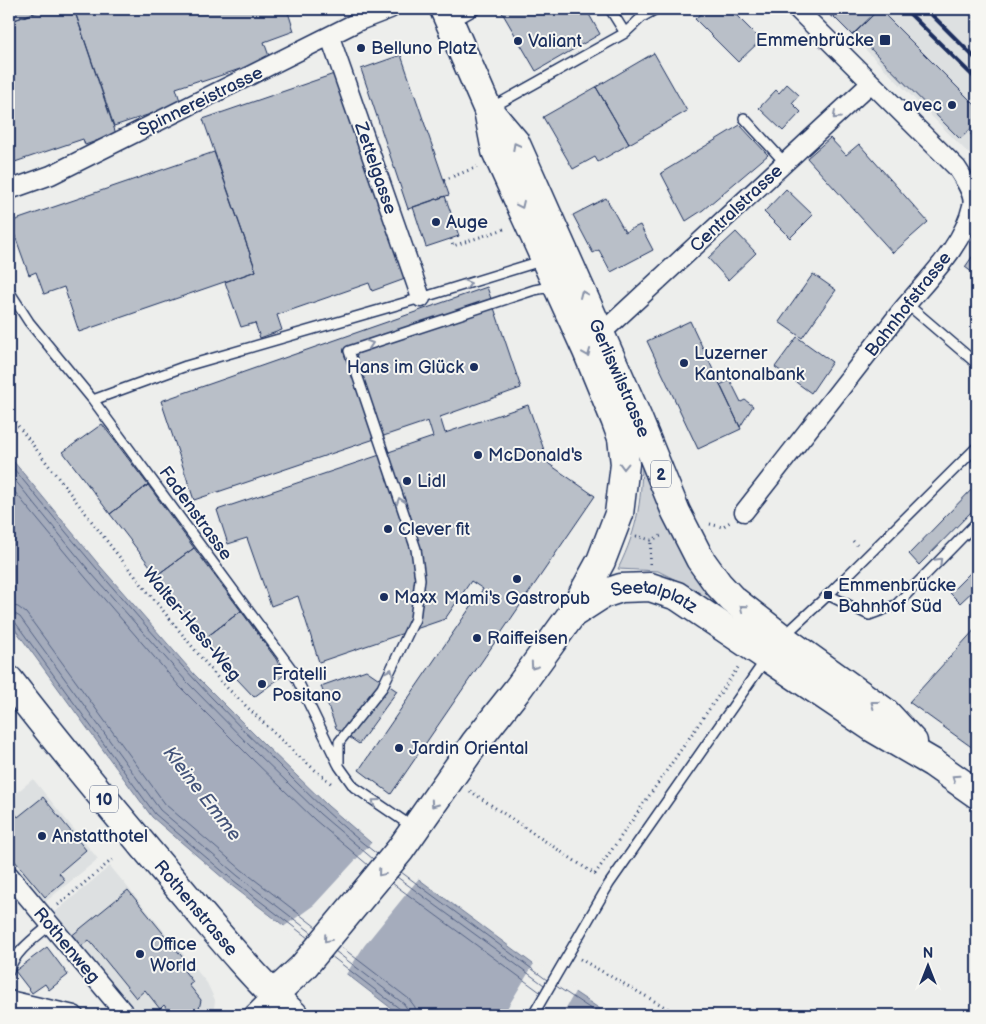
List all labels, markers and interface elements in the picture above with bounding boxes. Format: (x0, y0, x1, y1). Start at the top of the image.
place label: Emmenbrücke (756, 30, 874, 51)
place label: Valiant (528, 31, 582, 52)
marker: Emmenbrücke (878, 33, 892, 47)
marker: Valiant (512, 35, 524, 47)
place label: Belluno Platz (371, 38, 477, 59)
marker: Belluno Platz (355, 42, 367, 54)
street label: Spinnereistrasse (134, 62, 267, 141)
place label: avec (903, 95, 942, 116)
marker: avec (946, 99, 958, 111)
one-way arrow (832, 110, 841, 119)
street label: Zettelgasse (350, 118, 401, 217)
one-way arrow (513, 142, 523, 151)
street label: Centralstrasse (686, 160, 787, 257)
one-way arrow (514, 200, 525, 209)
place label: Auge (446, 212, 488, 233)
marker: Auge (430, 216, 442, 228)
street label: Bahnhofstrasse (861, 248, 956, 361)
one-way arrow (463, 280, 471, 290)
one-way arrow (578, 290, 589, 299)
street label: Gerliswilstrasse (584, 316, 654, 441)
one-way arrow (366, 340, 374, 350)
place label: Luzerner Kantonalbank (694, 343, 805, 385)
one-way arrow (581, 348, 592, 357)
place label: Hans im Glück (347, 357, 464, 378)
marker: Luzerner Kantonalbank (678, 357, 690, 369)
marker: Hans im Glück (468, 361, 480, 373)
place label: McDonald's (488, 445, 583, 466)
marker: McDonald's (472, 449, 484, 461)
road number: 2 (651, 460, 671, 488)
street label: Fadenstrasse (155, 462, 237, 565)
one-way arrow (619, 463, 629, 471)
place label: Lidl (417, 471, 446, 492)
marker: Lidl (401, 475, 413, 487)
one-way arrow (396, 497, 406, 506)
place label: Clever fit (398, 519, 470, 540)
marker: Clever fit (382, 523, 394, 535)
one-way arrow (933, 558, 942, 567)
street label: Walter-Hess-Weg (138, 563, 245, 685)
marker: Mami's Gastropub (511, 573, 523, 585)
place label: Emmenbrücke Bahnhof Süd (838, 575, 956, 617)
street label: Seetalplatz (608, 577, 702, 618)
place label: Maxx (394, 587, 437, 608)
place label: Mami's Gastropub (444, 588, 590, 609)
marker: Emmenbrücke Bahnhof Süd (822, 589, 834, 601)
marker: Maxx (378, 591, 390, 603)
one-way arrow (740, 605, 749, 613)
place label: Raiffeisen (487, 628, 568, 649)
marker: Raiffeisen (471, 632, 483, 644)
one-way arrow (531, 660, 540, 670)
place label: Fratelli Positano (272, 664, 342, 706)
one-way arrow (383, 668, 394, 677)
marker: Fratelli Positano (256, 678, 268, 690)
one-way arrow (870, 701, 880, 710)
place label: Jardin Oriental (409, 738, 528, 759)
water label: Kleine Emme (158, 742, 246, 846)
marker: Jardin Oriental (393, 742, 405, 754)
one-way arrow (951, 775, 961, 784)
road number: 10 (90, 786, 118, 812)
one-way arrow (431, 798, 440, 807)
one-way arrow (371, 799, 381, 808)
place label: Anstatthotel (52, 826, 148, 847)
marker: Anstatthotel (36, 830, 48, 842)
street label: Rothenstrasse (149, 856, 242, 961)
one-way arrow (378, 867, 387, 876)
street label: Rothenweg (29, 903, 104, 987)
one-way arrow (323, 933, 332, 942)
place label: Office World (150, 934, 197, 976)
north arrow (904, 942, 954, 992)
text: N (923, 945, 933, 962)
marker: Office World (134, 948, 146, 960)

